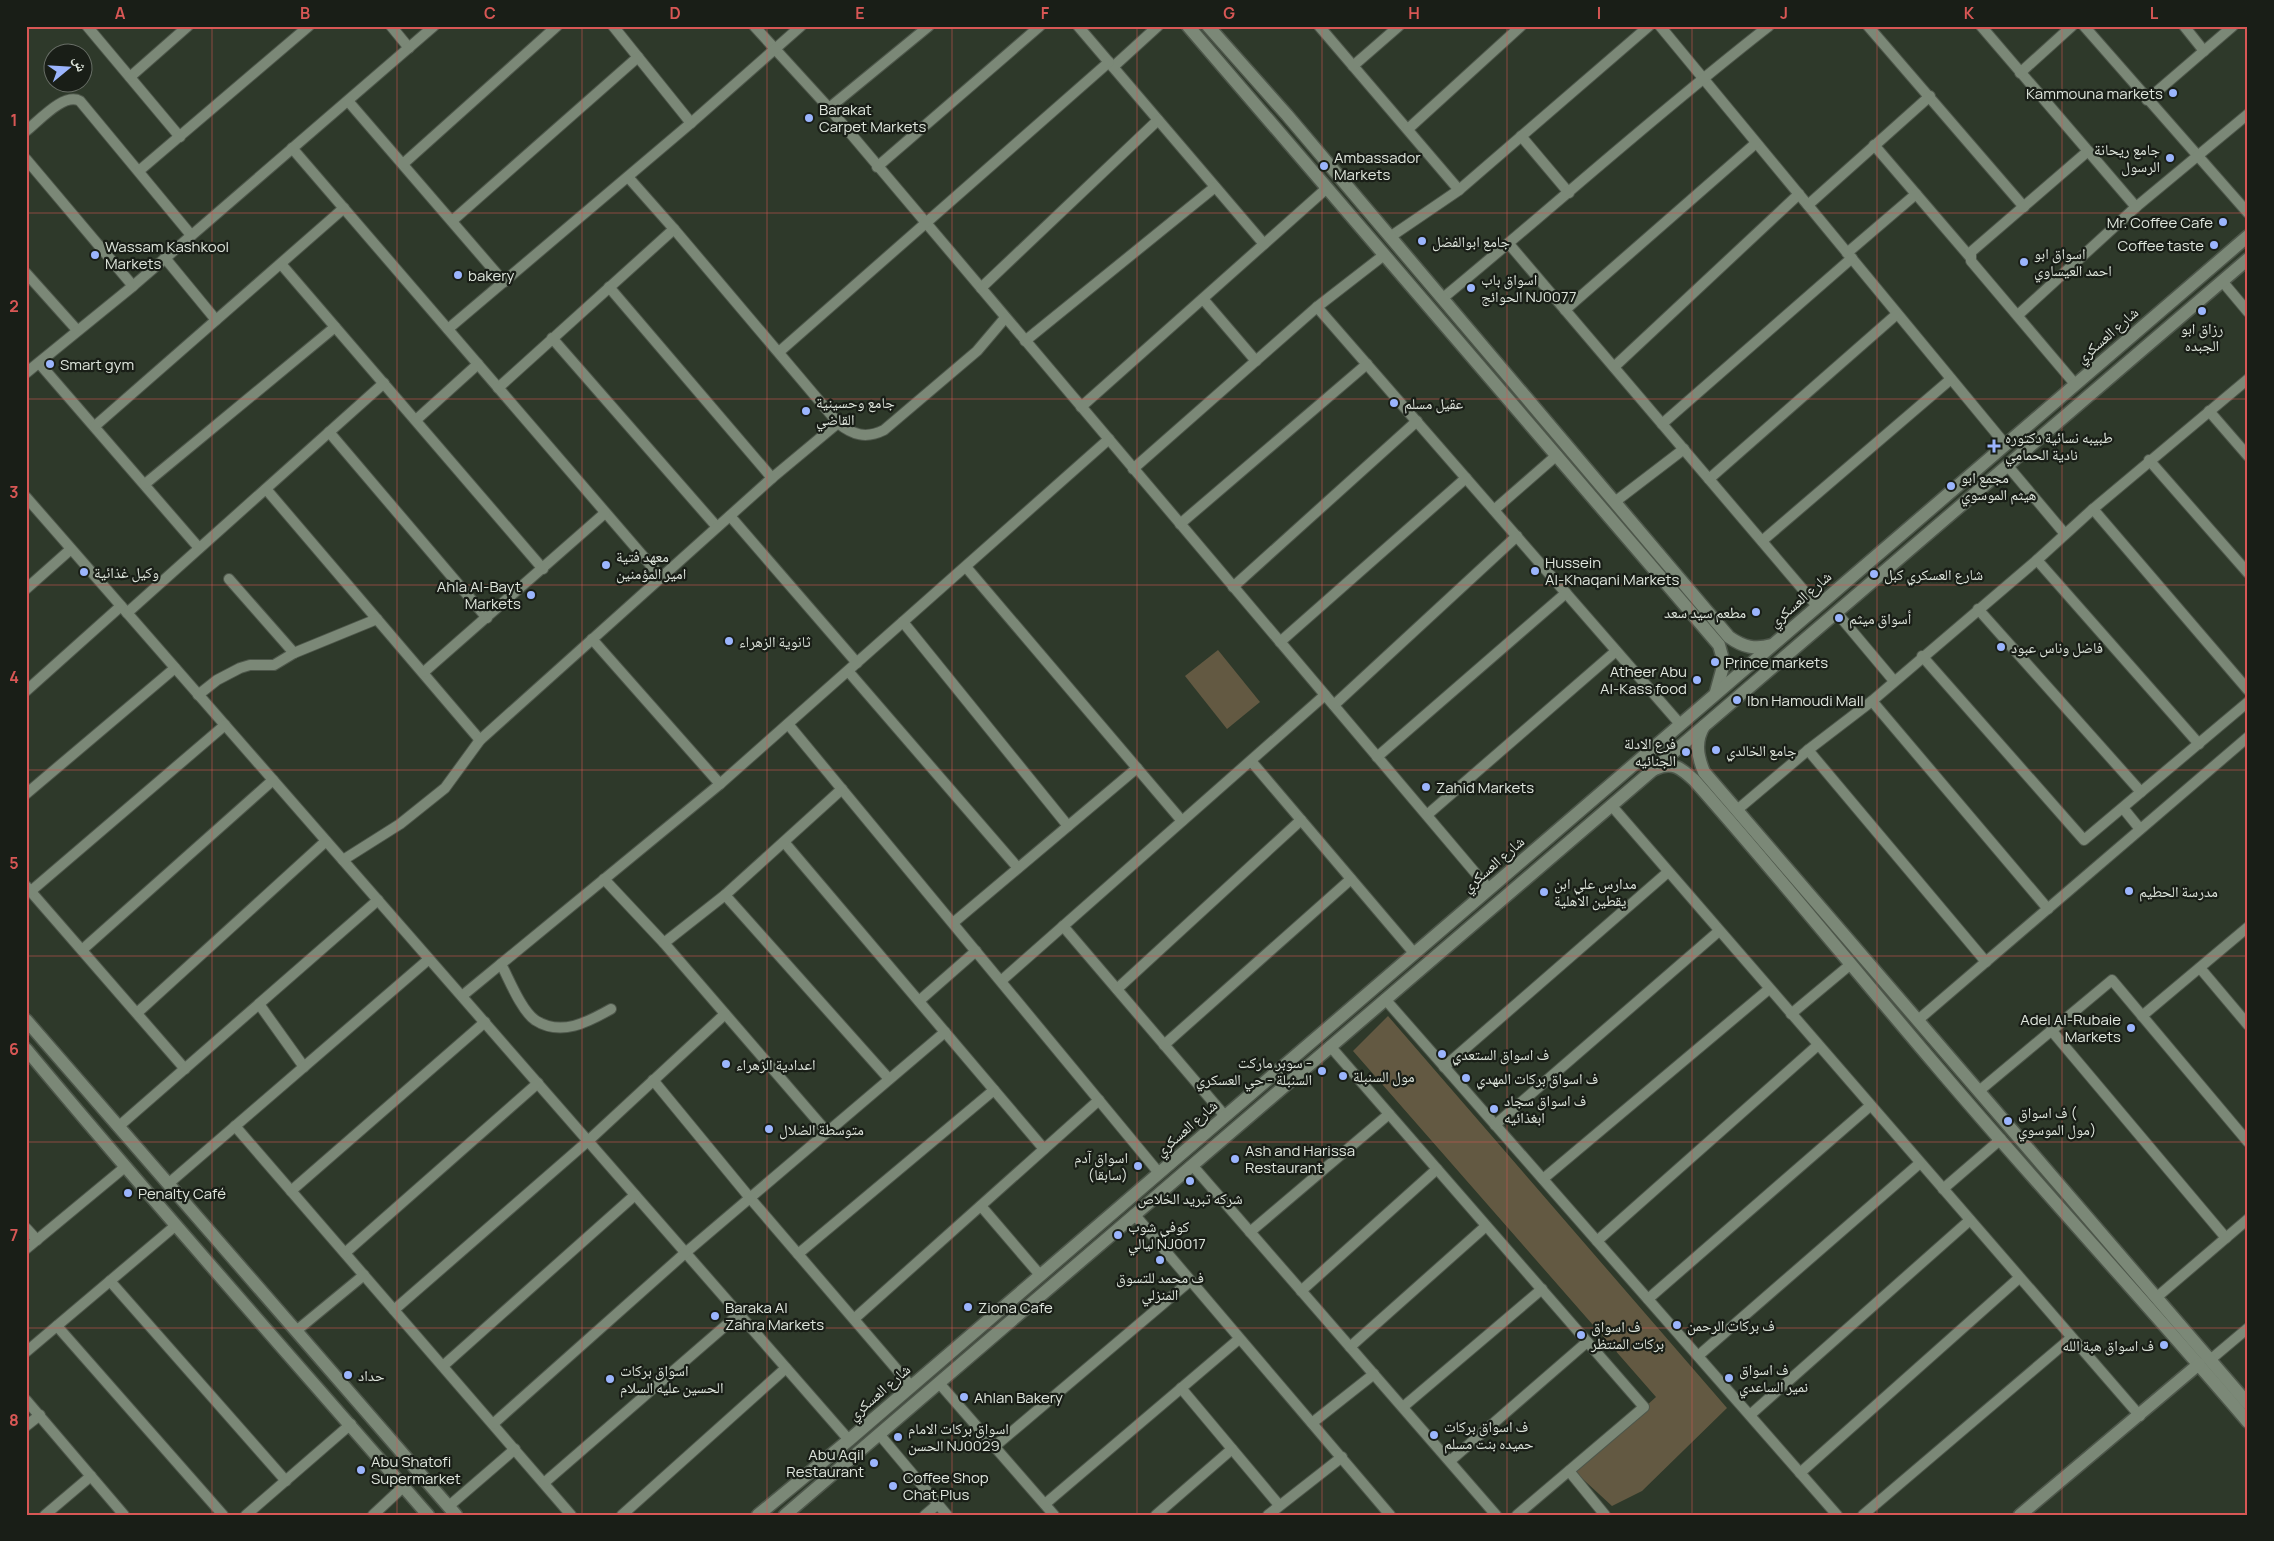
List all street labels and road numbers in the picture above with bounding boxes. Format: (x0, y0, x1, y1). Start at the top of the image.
street label: شارع العسكري (2071, 302, 2144, 369)
street label: شارع العسكري (1764, 566, 1837, 633)
street label: شارع العسكري (1457, 831, 1530, 898)
street label: شارع العسكري (1150, 1095, 1223, 1162)
street label: شارع العسكري (843, 1359, 916, 1426)

